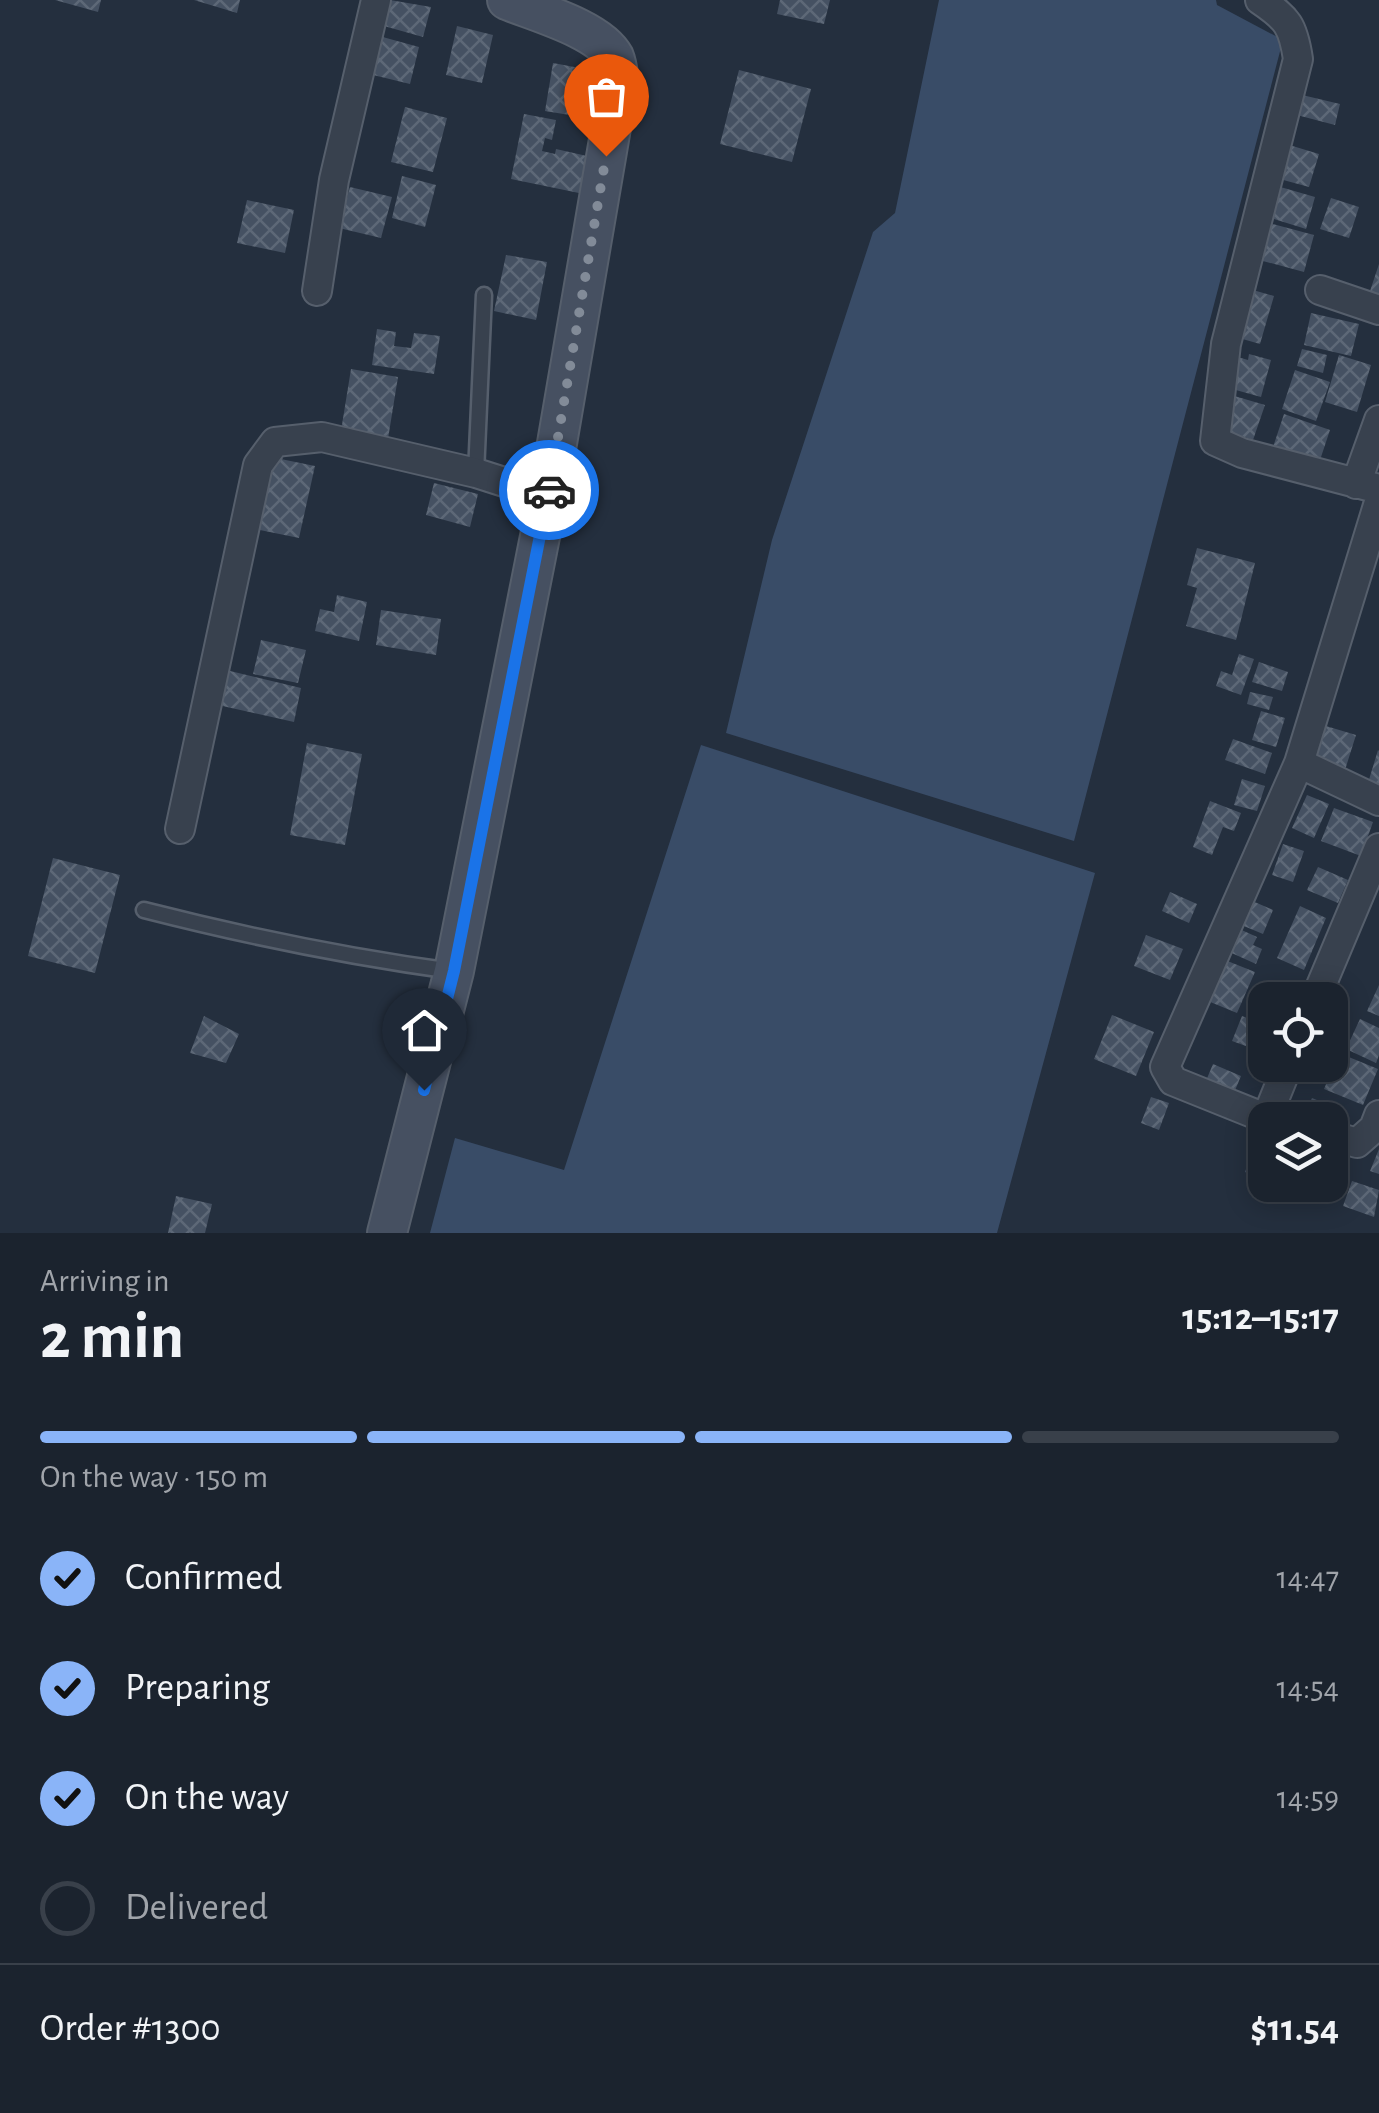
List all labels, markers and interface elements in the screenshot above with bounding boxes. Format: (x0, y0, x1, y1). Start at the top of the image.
pin (564, 54, 649, 157)
icon: bag (579, 69, 634, 124)
courier (499, 440, 599, 540)
icon: car (522, 463, 577, 518)
map controls (1248, 982, 1348, 1202)
button: locate (1248, 982, 1348, 1082)
pin (382, 988, 467, 1091)
icon: home (397, 1003, 452, 1058)
button: layers (1248, 1102, 1348, 1202)
text: Arriving in (40, 1265, 169, 1297)
text: 15:12–15:17 (1182, 1299, 1339, 1337)
text: 2 min (40, 1305, 184, 1370)
text: On the way · 150 m (40, 1461, 268, 1493)
icon: check (40, 1551, 95, 1606)
text: Confirmed (125, 1559, 282, 1597)
text: 14:47 (1277, 1562, 1339, 1594)
icon: check (40, 1661, 95, 1716)
text: Preparing (125, 1669, 270, 1707)
text: 14:54 (1277, 1672, 1339, 1704)
icon: check (40, 1771, 95, 1826)
text: On the way (125, 1779, 289, 1817)
text: 14:59 (1277, 1782, 1339, 1814)
text: Delivered (125, 1889, 268, 1927)
text: Order #1300 (40, 2010, 221, 2048)
text: $11.54 (1250, 2010, 1339, 2048)

